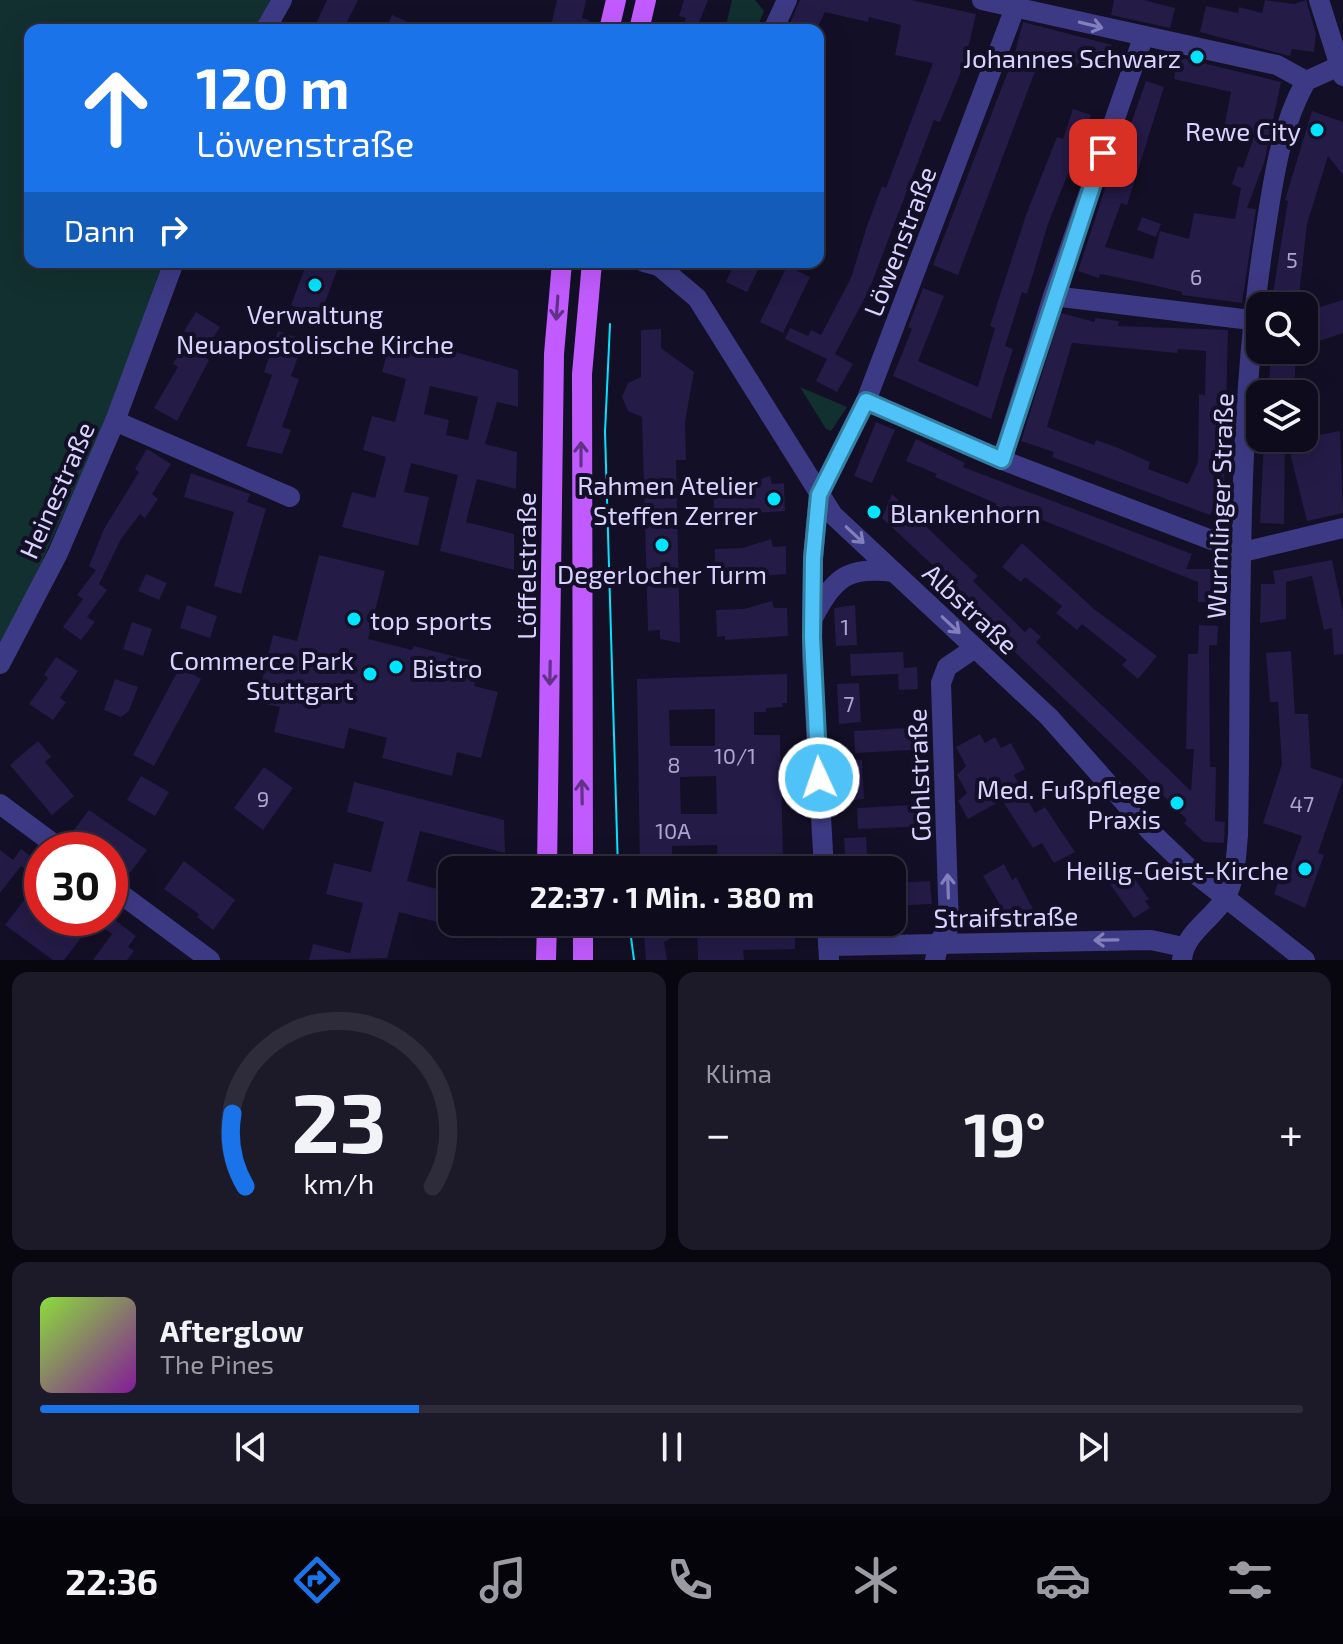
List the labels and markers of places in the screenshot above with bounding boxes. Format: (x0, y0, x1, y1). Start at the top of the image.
place label: Johannes Schwarz (963, 42, 1181, 73)
marker: Johannes Schwarz (1188, 48, 1206, 66)
place label: Rewe City (1185, 115, 1301, 146)
pin (1069, 119, 1137, 187)
marker: Rewe City (1308, 121, 1326, 139)
marker: Verwaltung Neuapostolische Kirche (306, 276, 324, 294)
place label: Verwaltung Neuapostolische Kirche (176, 298, 454, 359)
place label: Rahmen Atelier Steffen Zerrer (577, 469, 758, 530)
marker: Rahmen Atelier Steffen Zerrer (765, 490, 783, 508)
place label: Blankenhorn (890, 497, 1041, 528)
marker: Blankenhorn (865, 503, 883, 521)
marker: Degerlocher Turm (653, 536, 671, 554)
place label: Degerlocher Turm (557, 558, 767, 589)
place label: top sports (370, 604, 492, 635)
marker: top sports (345, 610, 363, 628)
place label: Commerce Park Stuttgart (169, 644, 354, 705)
place label: Bistro (412, 652, 483, 683)
marker: Bistro (387, 658, 405, 676)
marker: Commerce Park Stuttgart (361, 665, 379, 683)
place label: Med. Fußpflege Praxis (977, 773, 1161, 834)
marker: Med. Fußpflege Praxis (1168, 794, 1186, 812)
place label: Heilig-Geist-Kirche (1066, 854, 1289, 885)
marker: Heilig-Geist-Kirche (1296, 860, 1314, 878)

